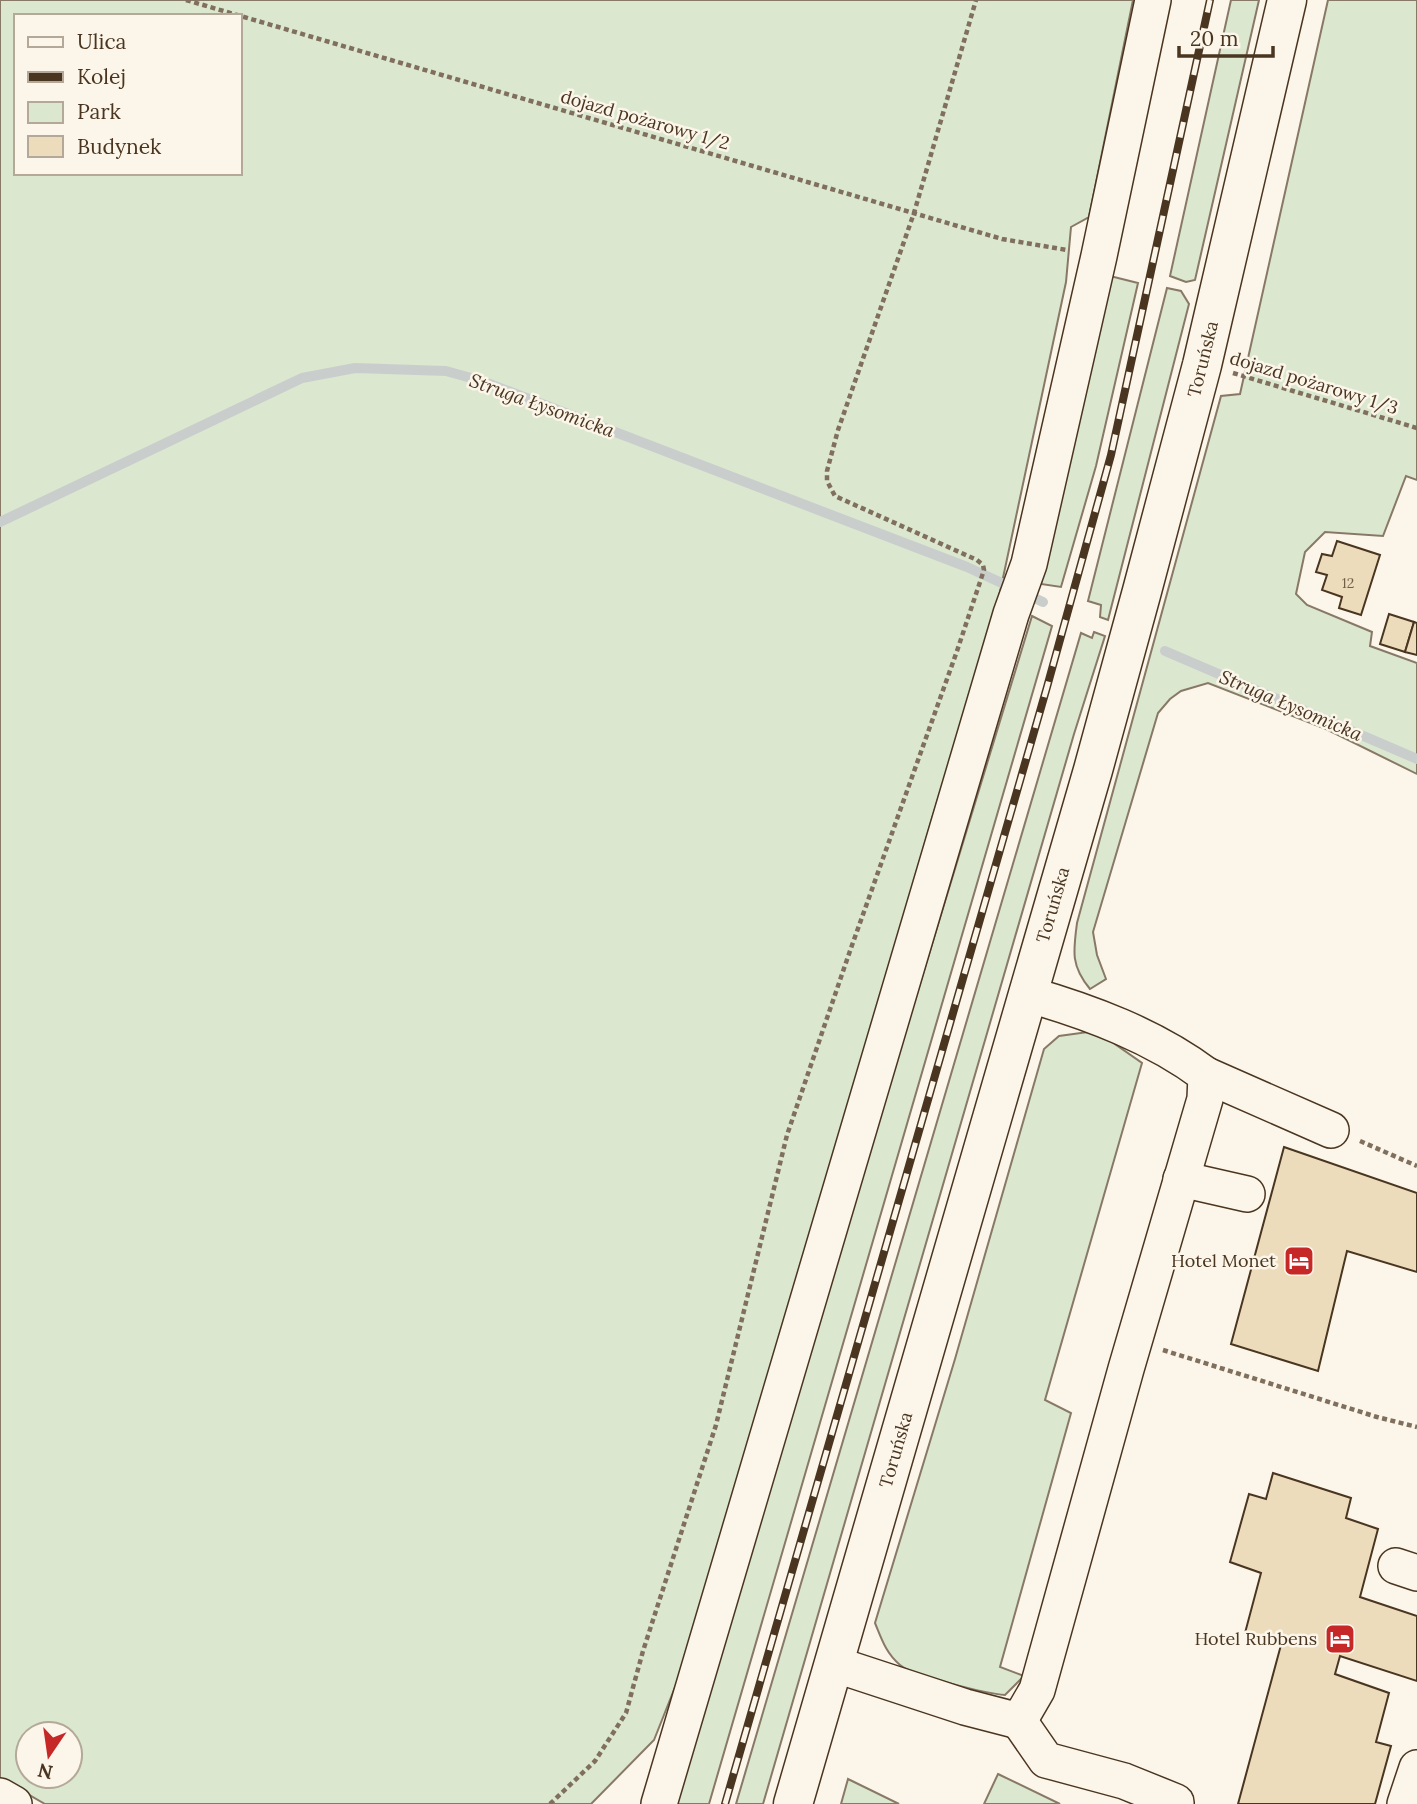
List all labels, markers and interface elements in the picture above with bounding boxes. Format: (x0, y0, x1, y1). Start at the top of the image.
legend (14, 14, 242, 175)
scale bar (1179, 14, 1274, 58)
text: 20 m (1190, 25, 1239, 52)
text: Ulica (77, 28, 127, 55)
text: Kolej (77, 63, 126, 90)
street label: dojazd pożarowy 1/2 (558, 84, 732, 155)
text: Park (77, 98, 121, 125)
text: Budynek (77, 133, 162, 160)
street label: Toruńska (1182, 318, 1223, 399)
street label: dojazd pożarowy 1/3 (1227, 346, 1401, 419)
water label: Struga Łysomicka (466, 368, 618, 443)
house number: 12 (1342, 574, 1354, 592)
water label: Struga Łysomicka (1216, 664, 1366, 746)
street label: Toruńska (1031, 864, 1074, 945)
hotel icon: Hotel Monet (1282, 1244, 1316, 1278)
place label: Hotel Monet (1171, 1249, 1276, 1272)
street label: Toruńska (874, 1409, 917, 1490)
hotel icon: Hotel Rubbens (1323, 1622, 1357, 1656)
place label: Hotel Rubbens (1194, 1627, 1317, 1650)
north arrow (14, 1720, 84, 1790)
text: N (35, 1758, 55, 1785)

